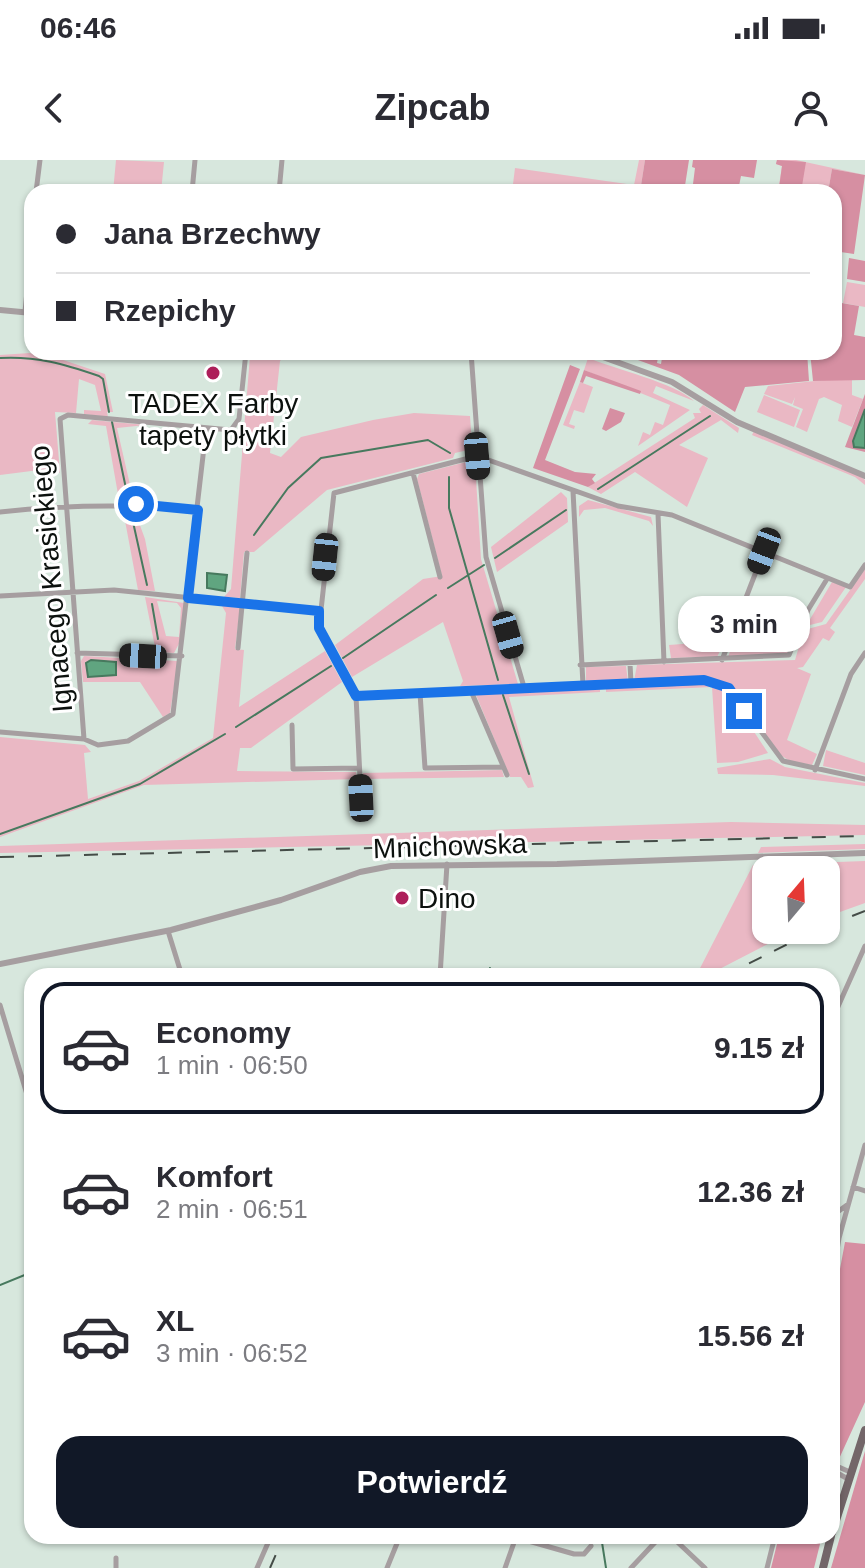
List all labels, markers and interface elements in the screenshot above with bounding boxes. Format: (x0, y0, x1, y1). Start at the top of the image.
text: 06:46 (40, 11, 117, 44)
icon: back (32, 86, 76, 130)
icon: person (789, 86, 833, 130)
text: Zipcab (374, 87, 491, 128)
text: Jana Brzechwy (104, 217, 321, 250)
text: Rzepichy (104, 294, 236, 327)
marker: TADEX Farby tapety płytki (204, 364, 222, 382)
place label: TADEX Farby tapety płytki (128, 388, 298, 451)
car (463, 431, 491, 481)
street label: Ignacego Krasickiego (24, 444, 78, 714)
route start (118, 486, 154, 522)
car (744, 524, 784, 578)
car (311, 532, 339, 582)
callout: 3 min (678, 595, 810, 651)
car (490, 609, 526, 661)
text: 3 min (710, 609, 778, 639)
car (118, 643, 168, 669)
route end (726, 693, 762, 729)
car (348, 773, 374, 823)
street label: Mnichowska (372, 828, 528, 864)
north arrow (752, 856, 840, 944)
map controls (752, 856, 840, 944)
place label: Dino (418, 883, 476, 914)
marker: Dino (393, 889, 411, 907)
icon: car (60, 1012, 132, 1084)
text: Economy (156, 1016, 291, 1049)
text: 9.15 zł (714, 1031, 804, 1064)
text: 1 min · 06:50 (156, 1050, 308, 1080)
icon: car (60, 1156, 132, 1228)
text: Komfort (156, 1160, 273, 1193)
text: 12.36 zł (697, 1175, 804, 1208)
text: 2 min · 06:51 (156, 1194, 308, 1224)
icon: car (60, 1300, 132, 1372)
text: XL (156, 1304, 194, 1337)
text: 15.56 zł (697, 1319, 804, 1352)
text: 3 min · 06:52 (156, 1338, 308, 1368)
button: Potwierdź (56, 1436, 808, 1528)

